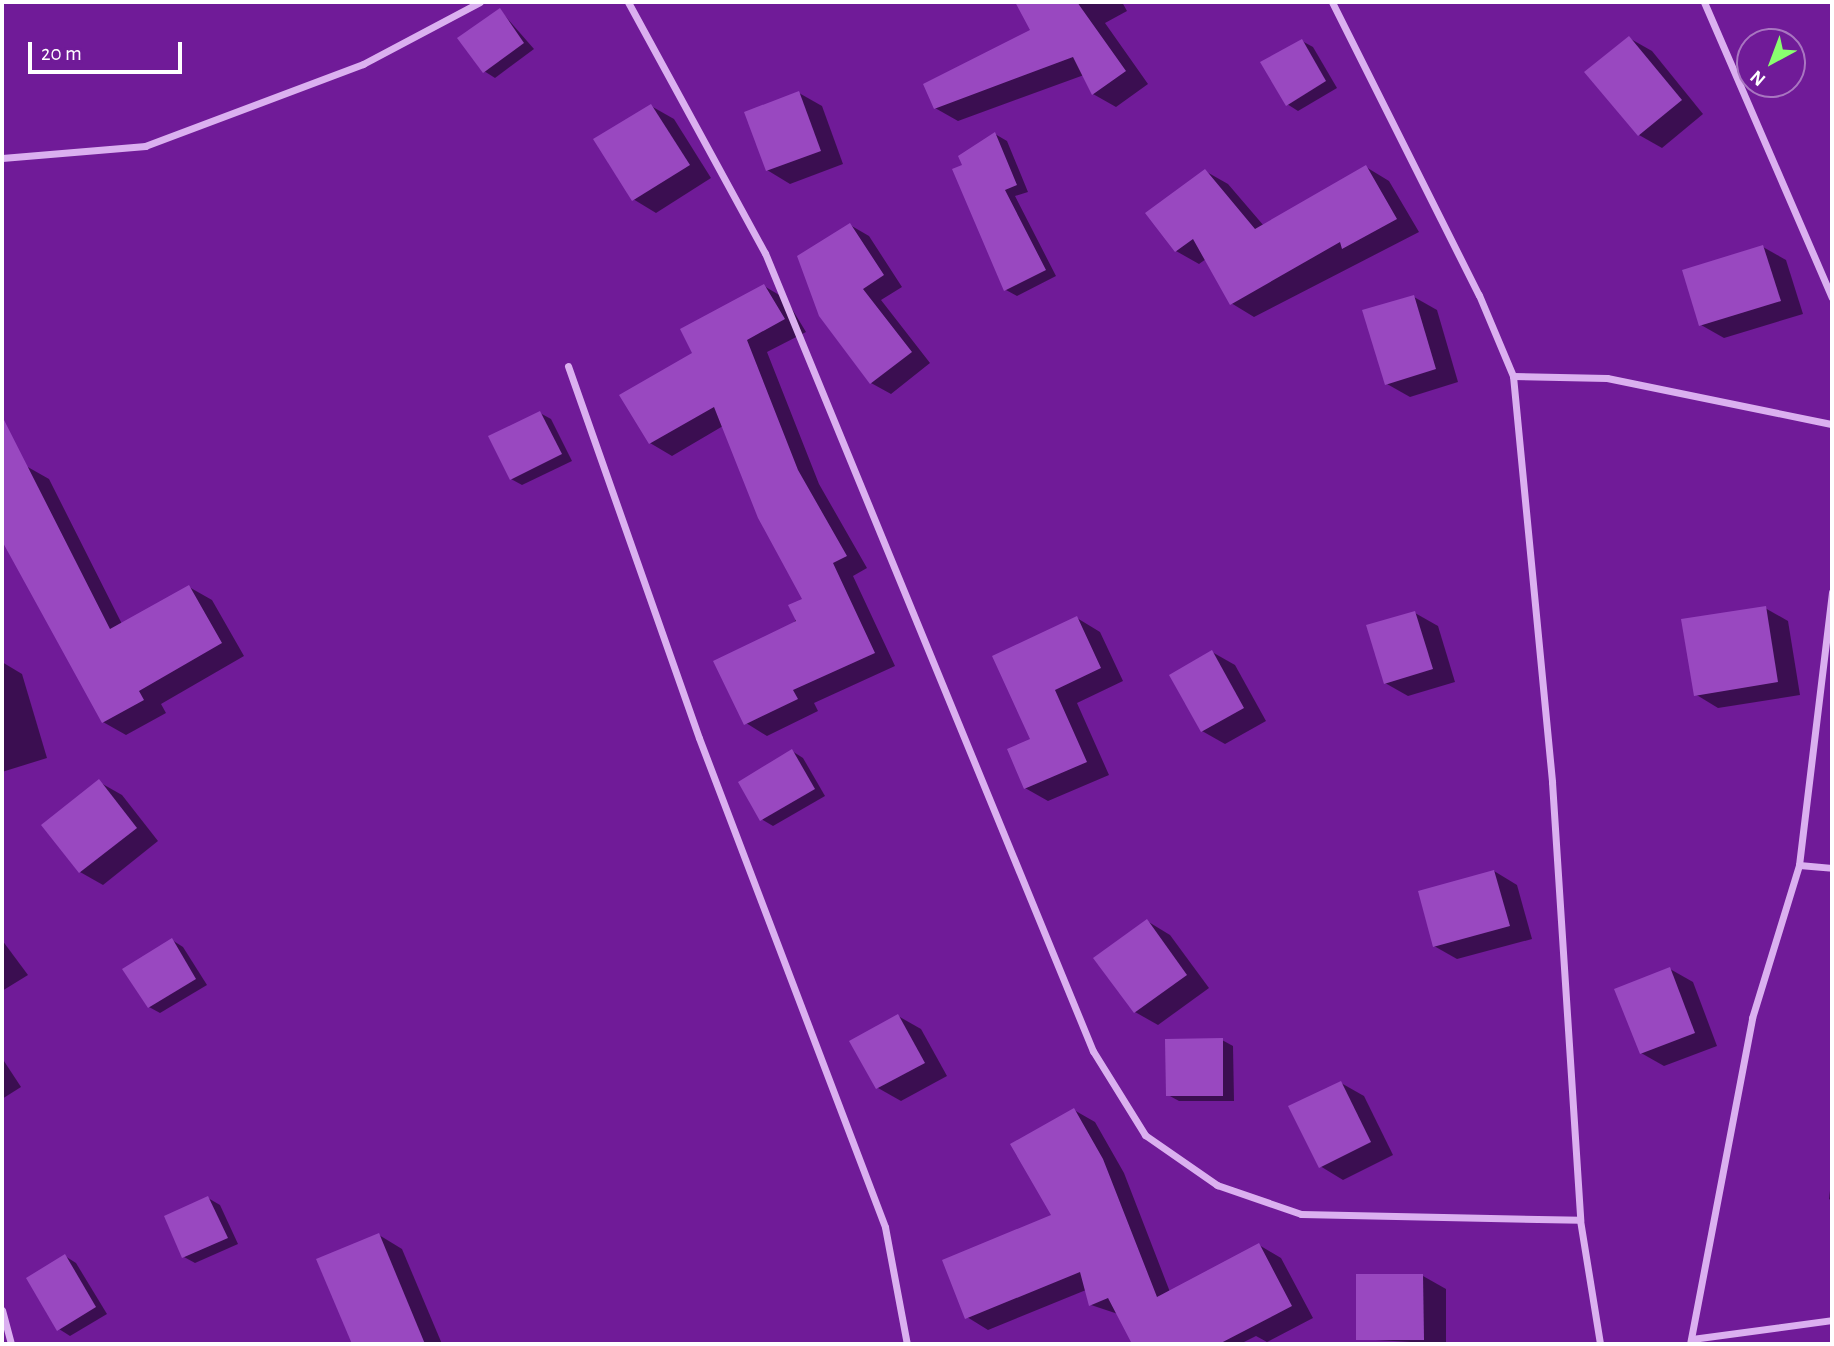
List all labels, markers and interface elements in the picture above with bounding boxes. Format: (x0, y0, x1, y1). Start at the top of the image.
scale bar (32, 28, 186, 72)
north arrow (1736, 28, 1806, 98)
text: 20 m (41, 43, 82, 64)
text: N (1747, 66, 1769, 89)

